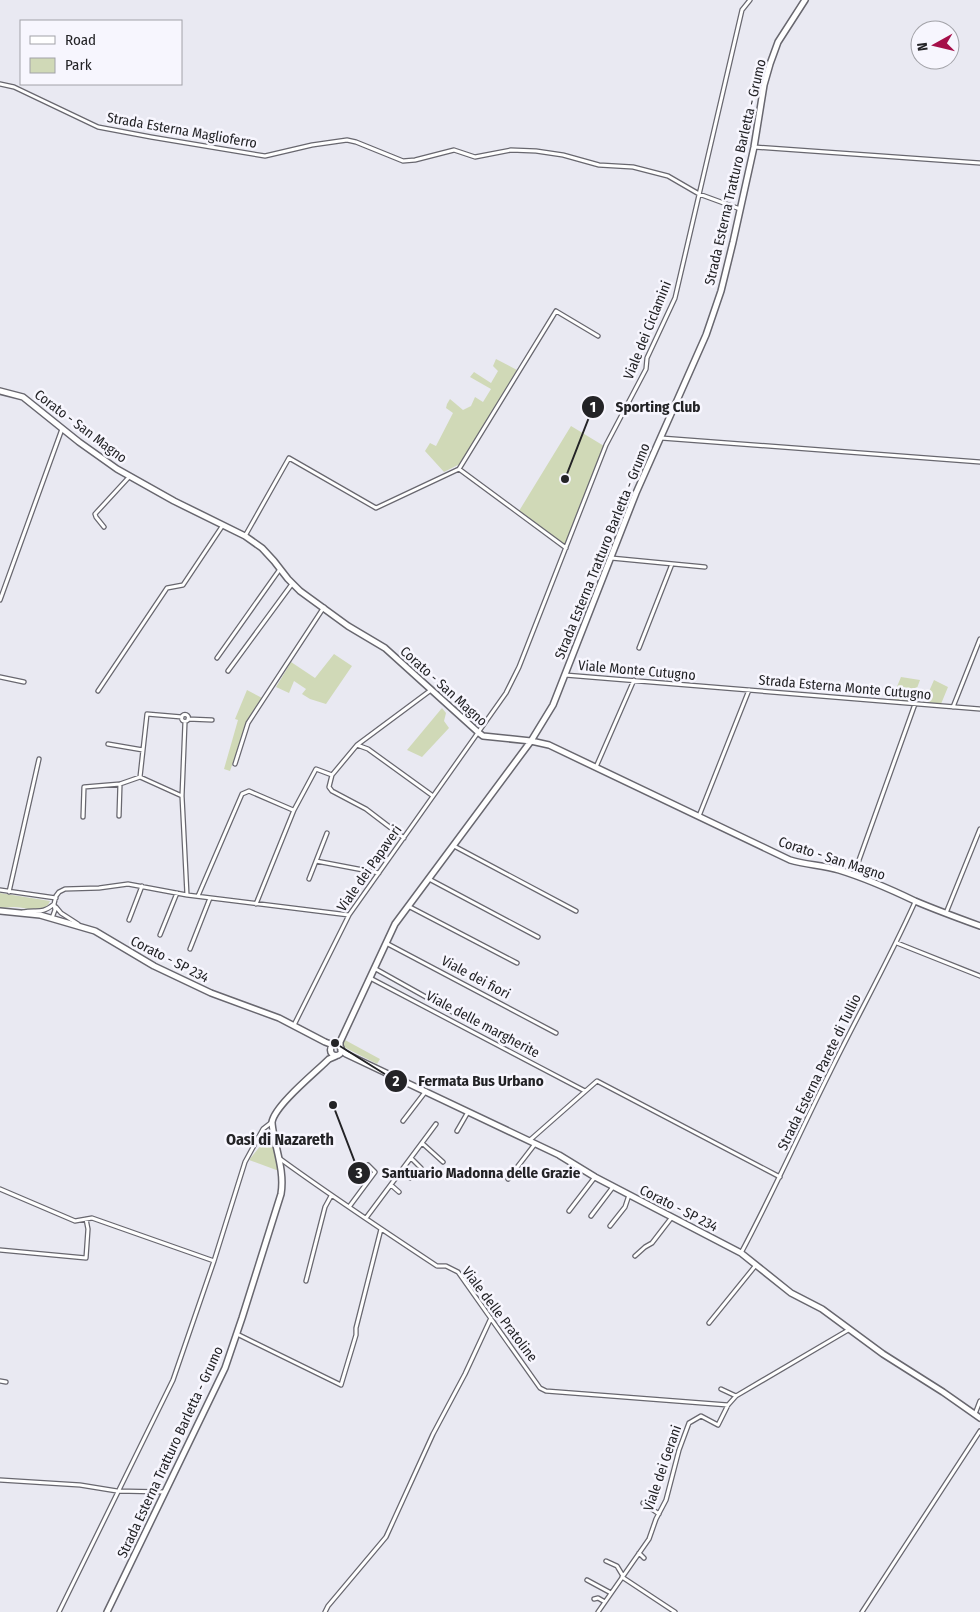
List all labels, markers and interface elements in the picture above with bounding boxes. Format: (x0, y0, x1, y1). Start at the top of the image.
legend (20, 20, 182, 85)
north arrow (910, 20, 960, 70)
text: Road (65, 31, 96, 49)
text: N (914, 41, 932, 52)
text: Park (65, 56, 92, 74)
street label: Strada Esterna Tratturo Barletta - Grumo (701, 57, 770, 287)
street label: Strada Esterna Maglioferro (105, 109, 258, 152)
street label: Viale dei Ciclamini (620, 278, 675, 382)
street label: Corato - San Magno (31, 386, 130, 467)
callout: Sporting Club (581, 392, 711, 422)
text: 1 (590, 398, 596, 416)
text: Sporting Club (616, 398, 700, 416)
street label: Strada Esterna Tratturo Barletta - Grumo (551, 441, 654, 662)
street label: Corato - San Magno (397, 643, 491, 730)
street label: Viale Monte Cutugno (577, 657, 696, 684)
street label: Strada Esterna Monte Cutugno (758, 671, 932, 704)
street label: Viale dei Papaveri (333, 822, 405, 915)
street label: Corato - San Magno (776, 833, 887, 884)
street label: Corato - SP 234 (128, 932, 212, 987)
street label: Viale dei fiori (438, 952, 513, 1003)
street label: Viale delle margherite (423, 987, 542, 1062)
street label: Strada Esterna Parete di Tullio (774, 991, 865, 1153)
callout: Fermata Bus Urbano (383, 1066, 553, 1096)
text: 2 (392, 1072, 400, 1090)
text: Fermata Bus Urbano (418, 1072, 544, 1090)
district label: Oasi di Nazareth (226, 1130, 334, 1149)
callout: Santuario Madonna delle Grazie (347, 1158, 591, 1188)
text: 3 (354, 1164, 363, 1182)
text: Santuario Madonna delle Grazie (382, 1164, 581, 1182)
street label: Corato - SP 234 (637, 1181, 721, 1236)
street label: Viale delle Pratoline (458, 1263, 541, 1365)
street label: Strada Esterna Tratturo Barletta - Grumo (114, 1344, 227, 1561)
street label: Viale dei Gerani (640, 1423, 685, 1513)

